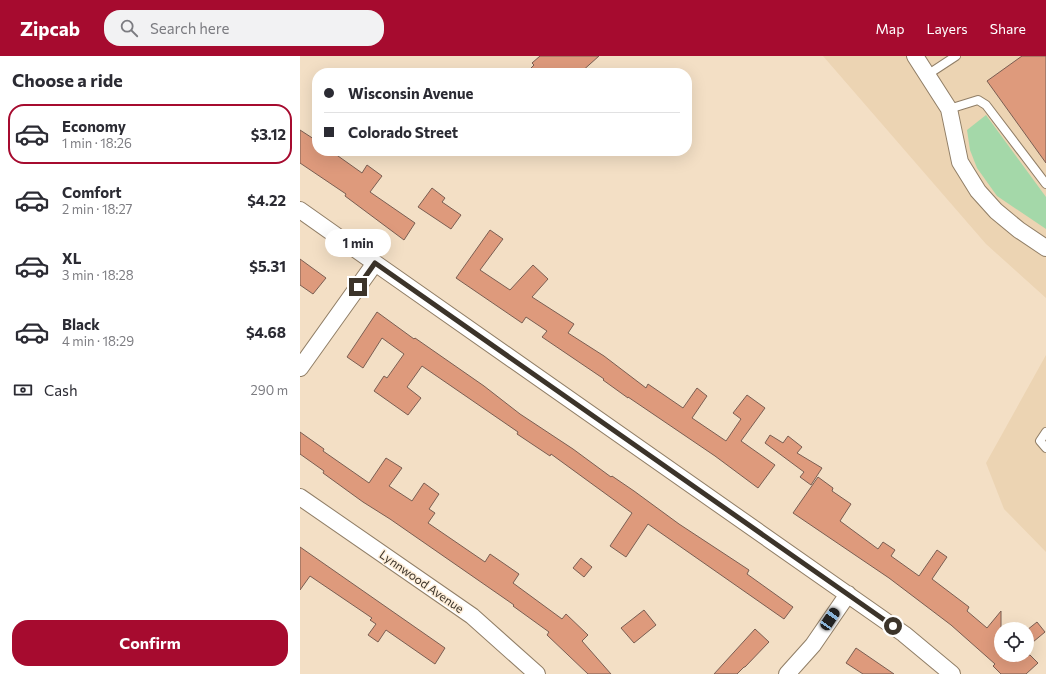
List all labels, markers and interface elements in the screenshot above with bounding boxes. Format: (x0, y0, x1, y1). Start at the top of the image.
search box (104, 10, 384, 46)
text: Zipcab (20, 17, 80, 40)
icon: search (118, 17, 140, 39)
text: Search here (150, 19, 229, 37)
text: Map (876, 20, 904, 37)
text: Layers (926, 20, 968, 37)
text: Share (990, 20, 1026, 37)
text: Choose a ride (12, 69, 123, 91)
text: Wisconsin Avenue (348, 84, 473, 102)
icon: car (14, 116, 50, 152)
text: Economy (62, 117, 126, 135)
text: Colorado Street (348, 123, 458, 141)
text: $3.12 (251, 125, 286, 143)
text: 1 min · 18:26 (62, 135, 132, 151)
icon: car (14, 182, 50, 218)
text: Comfort (62, 183, 122, 201)
text: $4.22 (247, 191, 286, 209)
text: 2 min · 18:27 (62, 201, 132, 217)
callout: 1 min (325, 229, 391, 257)
text: 1 min (343, 235, 373, 251)
icon: car (14, 248, 50, 284)
text: XL (62, 249, 81, 267)
text: $5.31 (249, 257, 286, 275)
text: 3 min · 18:28 (62, 267, 134, 283)
route end (349, 278, 367, 296)
icon: car (14, 314, 50, 350)
text: Black (62, 315, 100, 333)
text: $4.68 (246, 323, 286, 341)
text: 4 min · 18:29 (62, 333, 134, 349)
icon: cash (12, 379, 34, 401)
text: Cash (44, 381, 78, 399)
text: 290 m (251, 382, 288, 398)
street label: Lynnwood Avenue (377, 547, 467, 615)
car (818, 606, 842, 632)
route start (884, 617, 902, 635)
button: Confirm (12, 620, 288, 666)
map controls (994, 622, 1034, 662)
button: locate (994, 622, 1034, 662)

